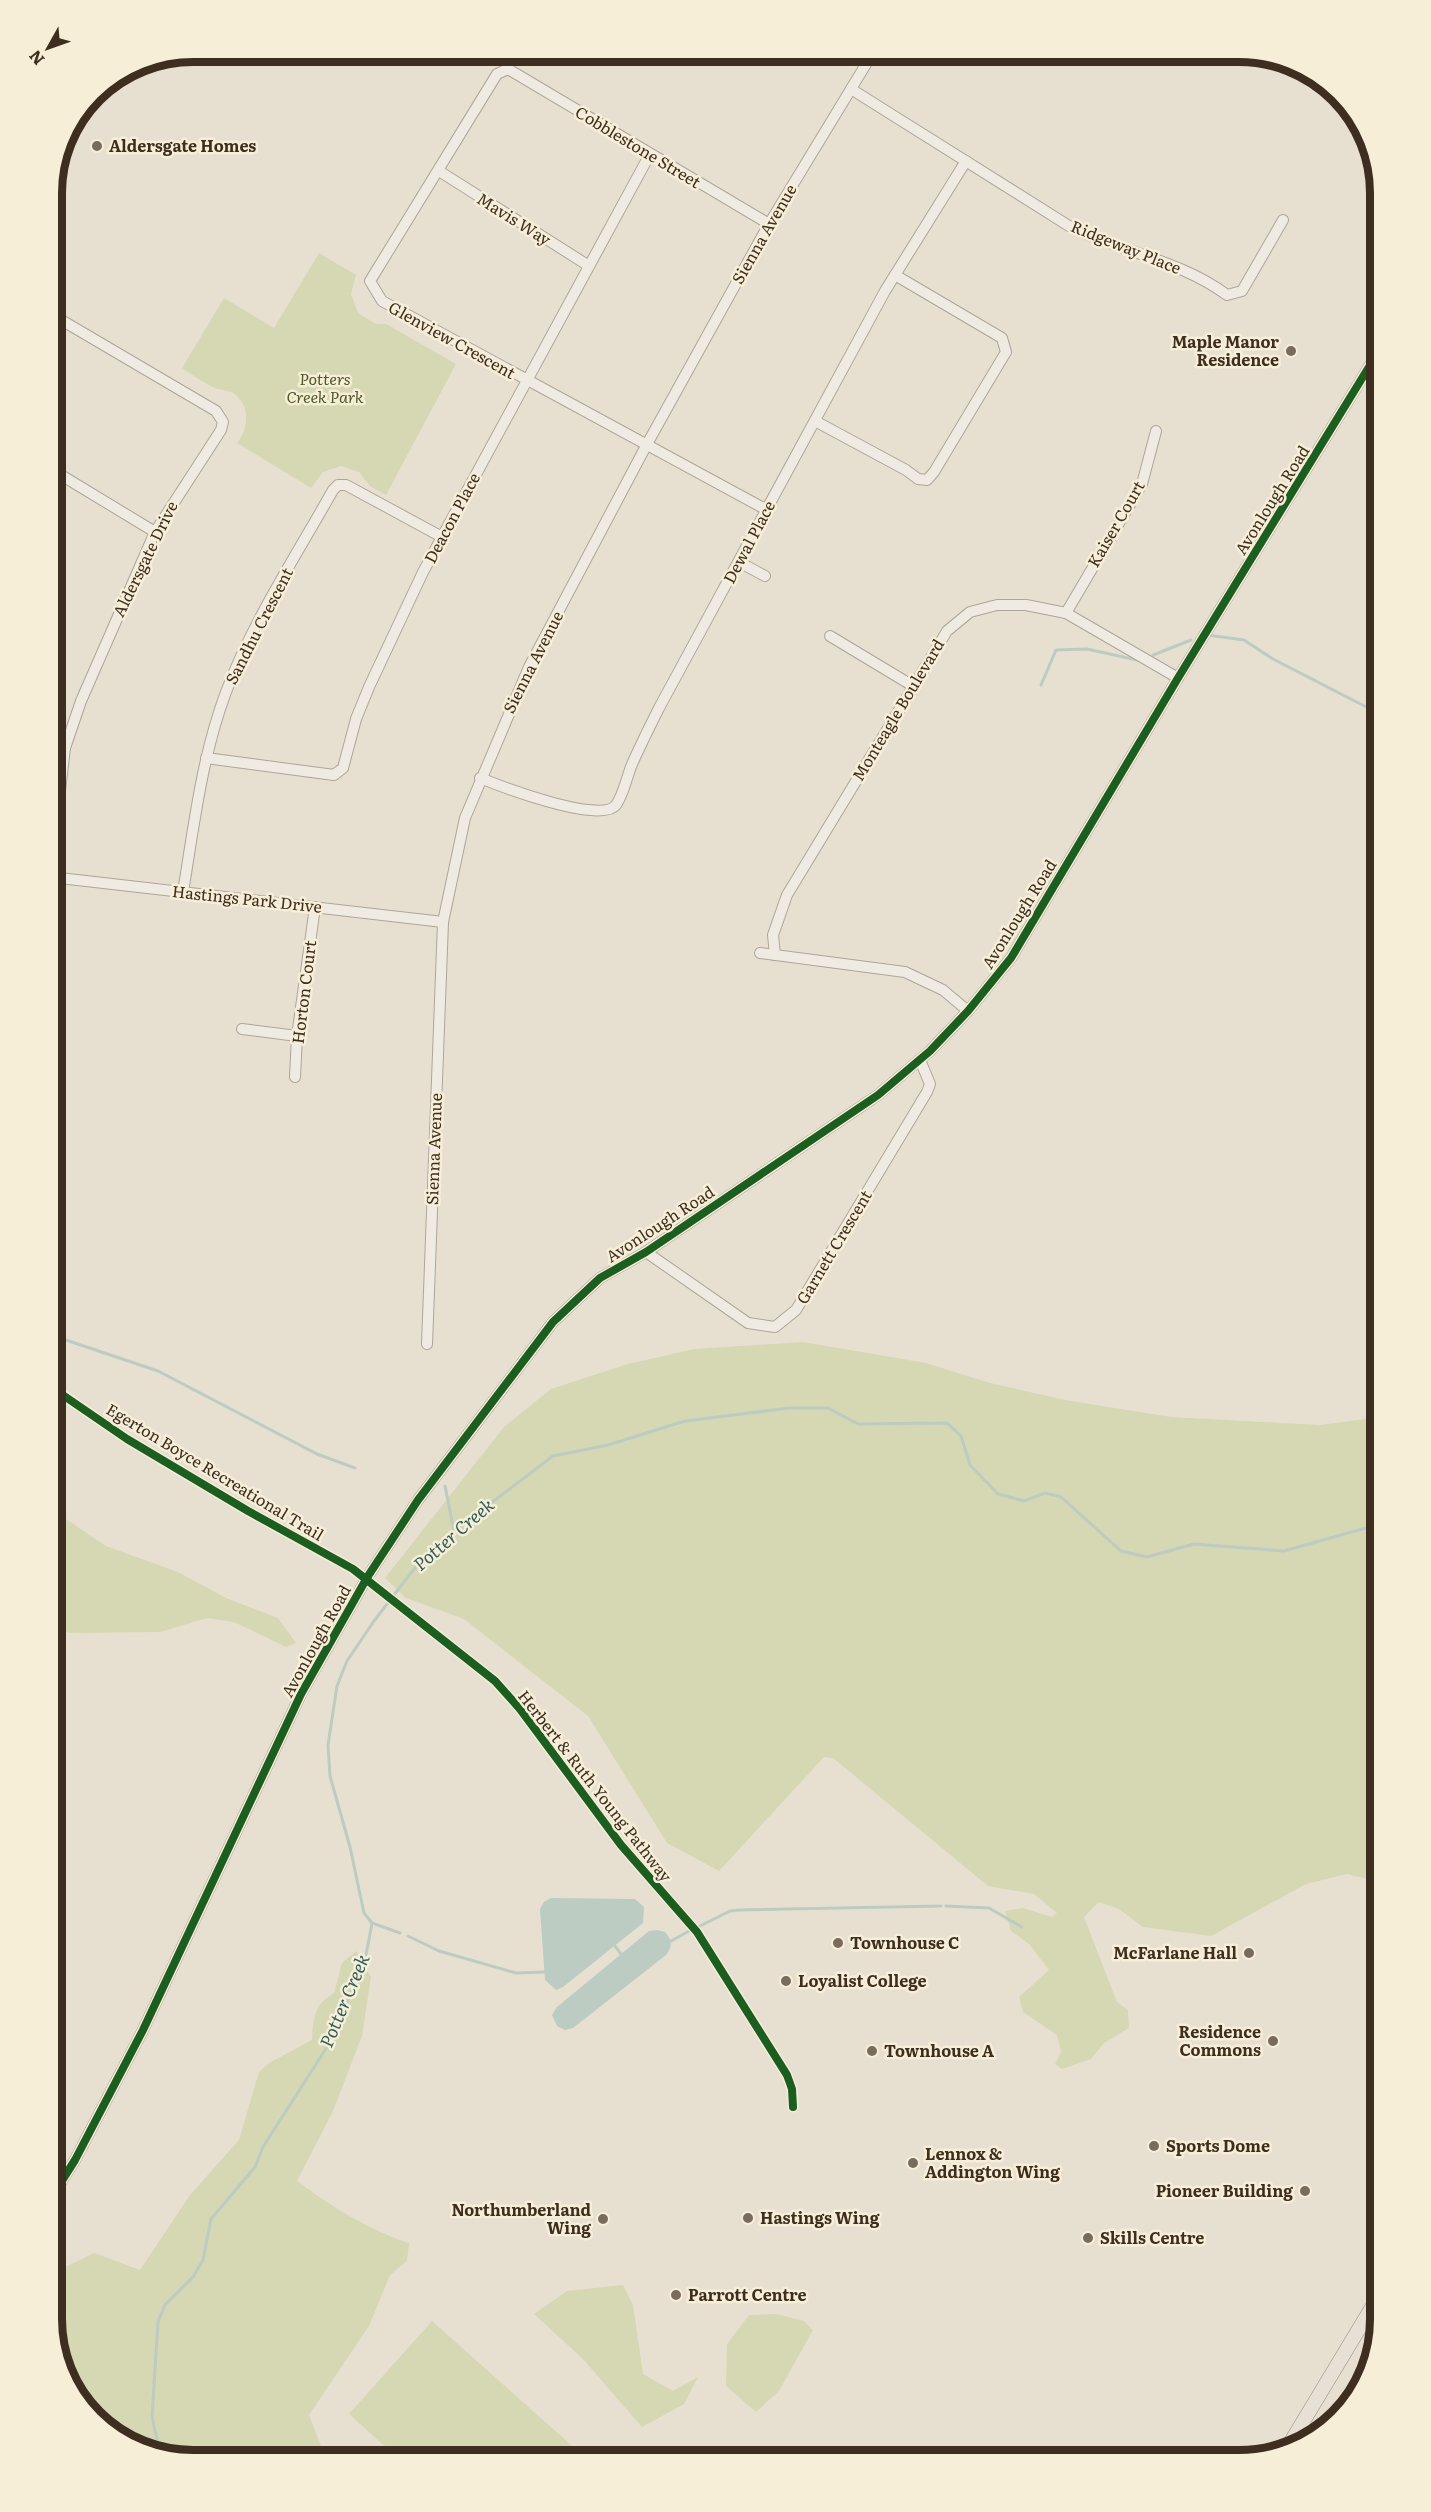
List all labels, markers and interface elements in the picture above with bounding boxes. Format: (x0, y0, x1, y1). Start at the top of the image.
north arrow (18, 18, 78, 78)
text: N (22, 45, 49, 71)
street label: Cobblestone Street (571, 99, 706, 193)
place label: Aldersgate Homes (109, 133, 256, 157)
marker: Aldersgate Homes (90, 139, 104, 153)
street label: Sienna Avenue (725, 179, 802, 288)
street label: Mavis Way (473, 186, 557, 251)
street label: Ridgeway Place (1068, 213, 1185, 279)
street label: Glenview Crescent (385, 294, 521, 384)
place label: Maple Manor Residence (1172, 329, 1279, 371)
marker: Maple Manor Residence (1284, 344, 1298, 358)
park label: Potters Creek Park (286, 366, 364, 408)
street label: Avonlough Road (1228, 440, 1315, 559)
street label: Deacon Place (417, 468, 485, 567)
street label: Kaiser Court (1081, 475, 1150, 571)
street label: Dewal Place (716, 496, 780, 587)
street label: Aldersgate Drive (106, 497, 183, 621)
street label: Sandhu Crescent (218, 563, 298, 688)
street label: Sienna Avenue (496, 606, 568, 717)
street label: Monteagle Boulevard (845, 634, 949, 785)
street label: Avonlough Road (975, 854, 1062, 973)
street label: Hastings Park Drive (171, 878, 323, 918)
street label: Horton Court (285, 938, 321, 1045)
street label: Sienna Avenue (419, 1093, 447, 1205)
street label: Avonlough Road (600, 1179, 719, 1267)
street label: Garnett Crescent (790, 1184, 877, 1308)
street label: Egerton Boyce Recreational Trail (102, 1396, 329, 1546)
water label: Potter Creek (407, 1491, 499, 1577)
street label: Avonlough Road (274, 1580, 356, 1701)
street label: Herbert & Ruth Young Pathway (513, 1684, 679, 1887)
place label: Townhouse C (850, 1930, 959, 1954)
marker: Townhouse C (831, 1936, 845, 1950)
place label: McFarlane Hall (1113, 1940, 1237, 1964)
marker: McFarlane Hall (1242, 1946, 1256, 1960)
water label: Potter Creek (312, 1949, 375, 2051)
place label: Loyalist College (798, 1968, 927, 1992)
marker: Loyalist College (779, 1974, 793, 1988)
place label: Residence Commons (1179, 2019, 1261, 2061)
marker: Residence Commons (1266, 2034, 1280, 2048)
place label: Townhouse A (884, 2038, 994, 2062)
marker: Townhouse A (865, 2044, 879, 2058)
place label: Sports Dome (1166, 2133, 1270, 2157)
marker: Sports Dome (1147, 2139, 1161, 2153)
place label: Lennox & Addington Wing (925, 2141, 1060, 2183)
marker: Lennox & Addington Wing (906, 2156, 920, 2170)
place label: Pioneer Building (1156, 2178, 1293, 2202)
marker: Pioneer Building (1298, 2184, 1312, 2198)
place label: Northumberland Wing (451, 2197, 591, 2239)
place label: Hastings Wing (760, 2205, 880, 2229)
marker: Hastings Wing (741, 2211, 755, 2225)
marker: Northumberland Wing (596, 2212, 610, 2226)
place label: Skills Centre (1100, 2225, 1204, 2249)
marker: Skills Centre (1081, 2231, 1095, 2245)
place label: Parrott Centre (688, 2282, 807, 2306)
marker: Parrott Centre (669, 2288, 683, 2302)

